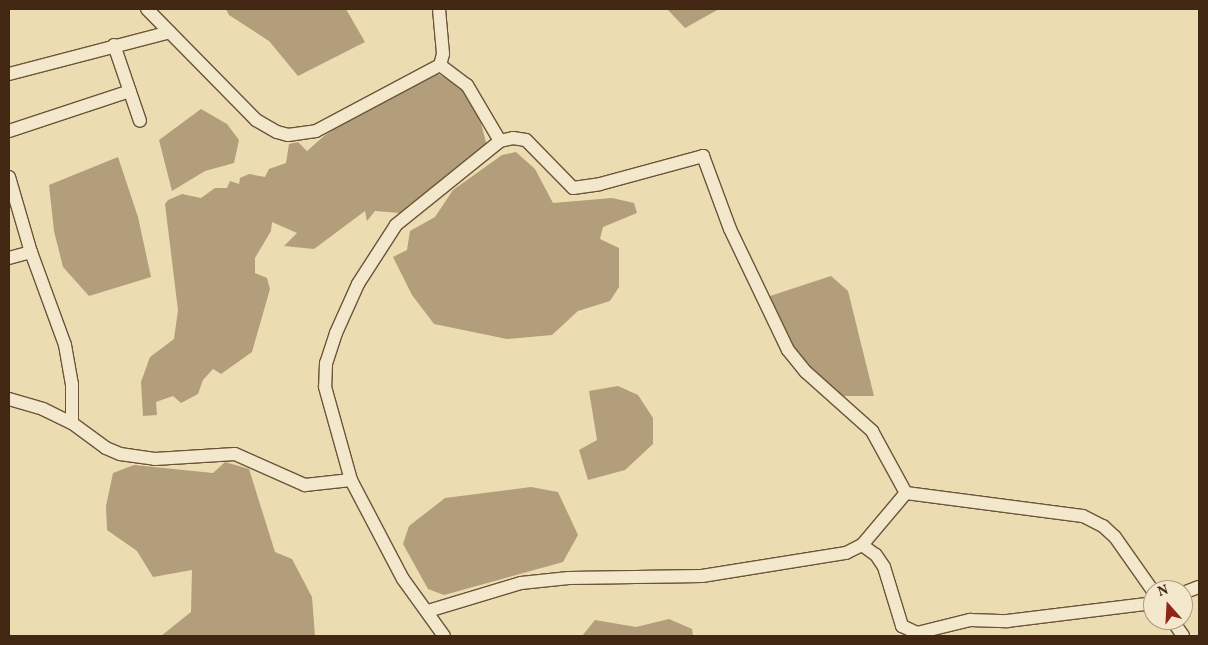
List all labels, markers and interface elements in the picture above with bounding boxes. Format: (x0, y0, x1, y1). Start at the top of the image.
north arrow (1143, 580, 1193, 630)
text: N (1155, 581, 1171, 602)

